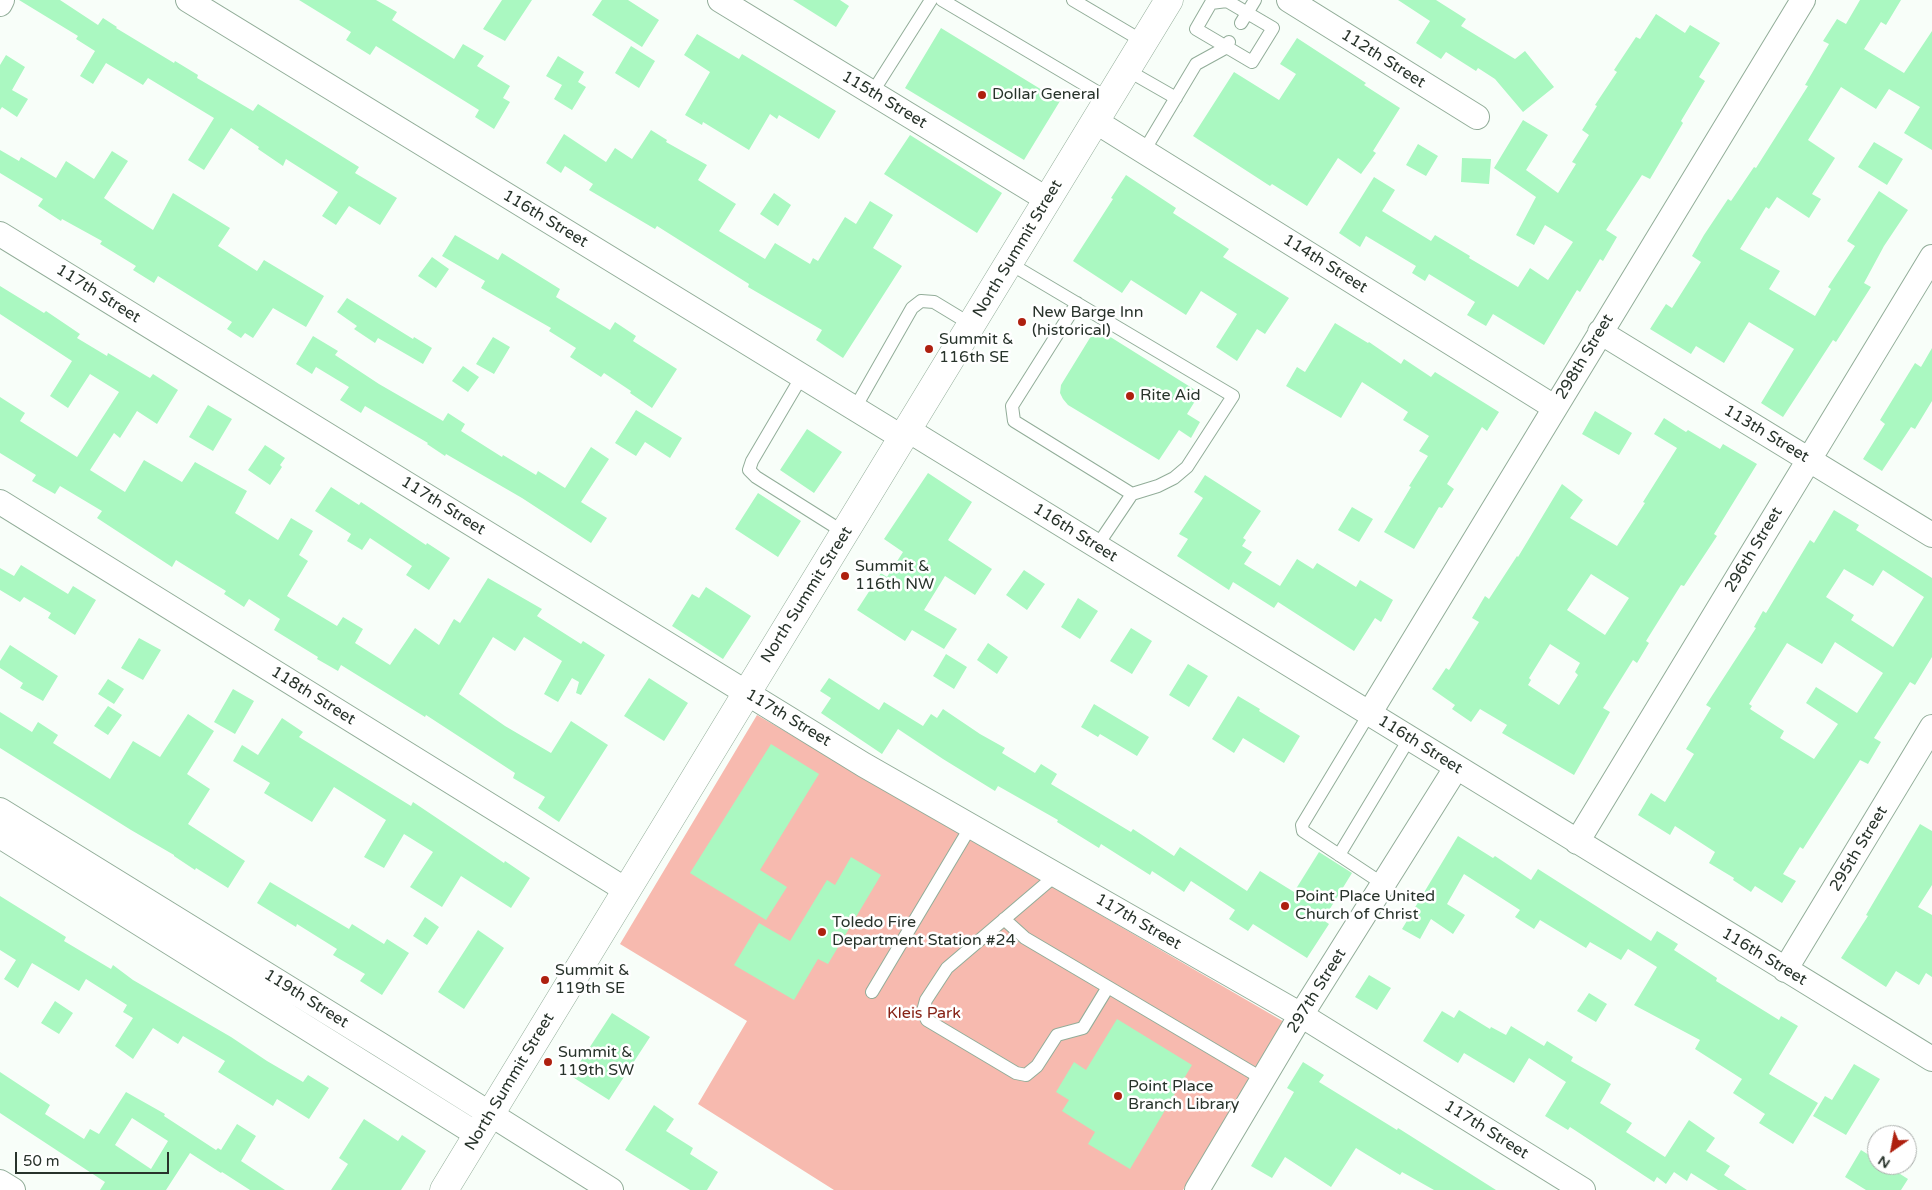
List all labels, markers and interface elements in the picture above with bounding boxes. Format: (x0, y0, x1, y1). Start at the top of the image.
street label: 112th Street (1337, 25, 1429, 93)
street label: 115th Street (838, 67, 930, 133)
place label: Dollar General (992, 85, 1100, 105)
marker: Dollar General (976, 89, 988, 101)
street label: North Summit Street (969, 177, 1067, 321)
street label: 116th Street (499, 186, 591, 252)
street label: 114th Street (1279, 230, 1371, 298)
street label: 117th Street (52, 260, 144, 328)
place label: New Barge Inn (historical) (1032, 303, 1144, 341)
street label: 298th Street (1552, 311, 1618, 403)
marker: New Barge Inn (historical) (1016, 316, 1028, 328)
place label: Summit & 116th SE (939, 330, 1014, 368)
marker: Summit & 116th SE (923, 343, 935, 355)
place label: Rite Aid (1140, 386, 1200, 406)
marker: Rite Aid (1124, 390, 1136, 402)
street label: 113th Street (1720, 401, 1812, 467)
street label: 117th Street (397, 472, 489, 540)
street label: 116th Street (1029, 499, 1121, 567)
street label: 296th Street (1721, 504, 1787, 596)
street label: North Summit Street (757, 523, 857, 667)
place label: Summit & 116th NW (855, 557, 934, 595)
marker: Summit & 116th NW (839, 570, 851, 582)
street label: 118th Street (267, 662, 359, 730)
street label: 117th Street (742, 685, 834, 751)
street label: 116th Street (1374, 711, 1466, 779)
street label: 295th Street (1826, 803, 1892, 895)
place label: Point Place United Church of Christ (1295, 887, 1435, 925)
street label: 117th Street (1092, 890, 1184, 954)
marker: Point Place United Church of Christ (1279, 900, 1291, 912)
place label: Toledo Fire Department Station #24 (832, 913, 1016, 951)
street label: 116th Street (1718, 924, 1810, 990)
marker: Toledo Fire Department Station #24 (816, 926, 828, 938)
street label: 297th Street (1283, 945, 1351, 1037)
place label: Summit & 119th SE (555, 961, 630, 999)
street label: 119th Street (260, 965, 352, 1033)
marker: Summit & 119th SE (539, 974, 551, 986)
park label: Kleis Park (887, 1004, 961, 1024)
street label: North Summit Street (461, 1010, 559, 1154)
place label: Summit & 119th SW (558, 1043, 634, 1081)
marker: Summit & 119th SW (542, 1056, 554, 1068)
place label: Point Place Branch Library (1128, 1077, 1239, 1115)
marker: Point Place Branch Library (1112, 1090, 1124, 1102)
street label: 117th Street (1440, 1096, 1532, 1164)
north arrow (1867, 1125, 1917, 1175)
scale bar (18, 1142, 171, 1174)
text: 50 m (23, 1152, 60, 1170)
text: N (1875, 1152, 1893, 1172)

